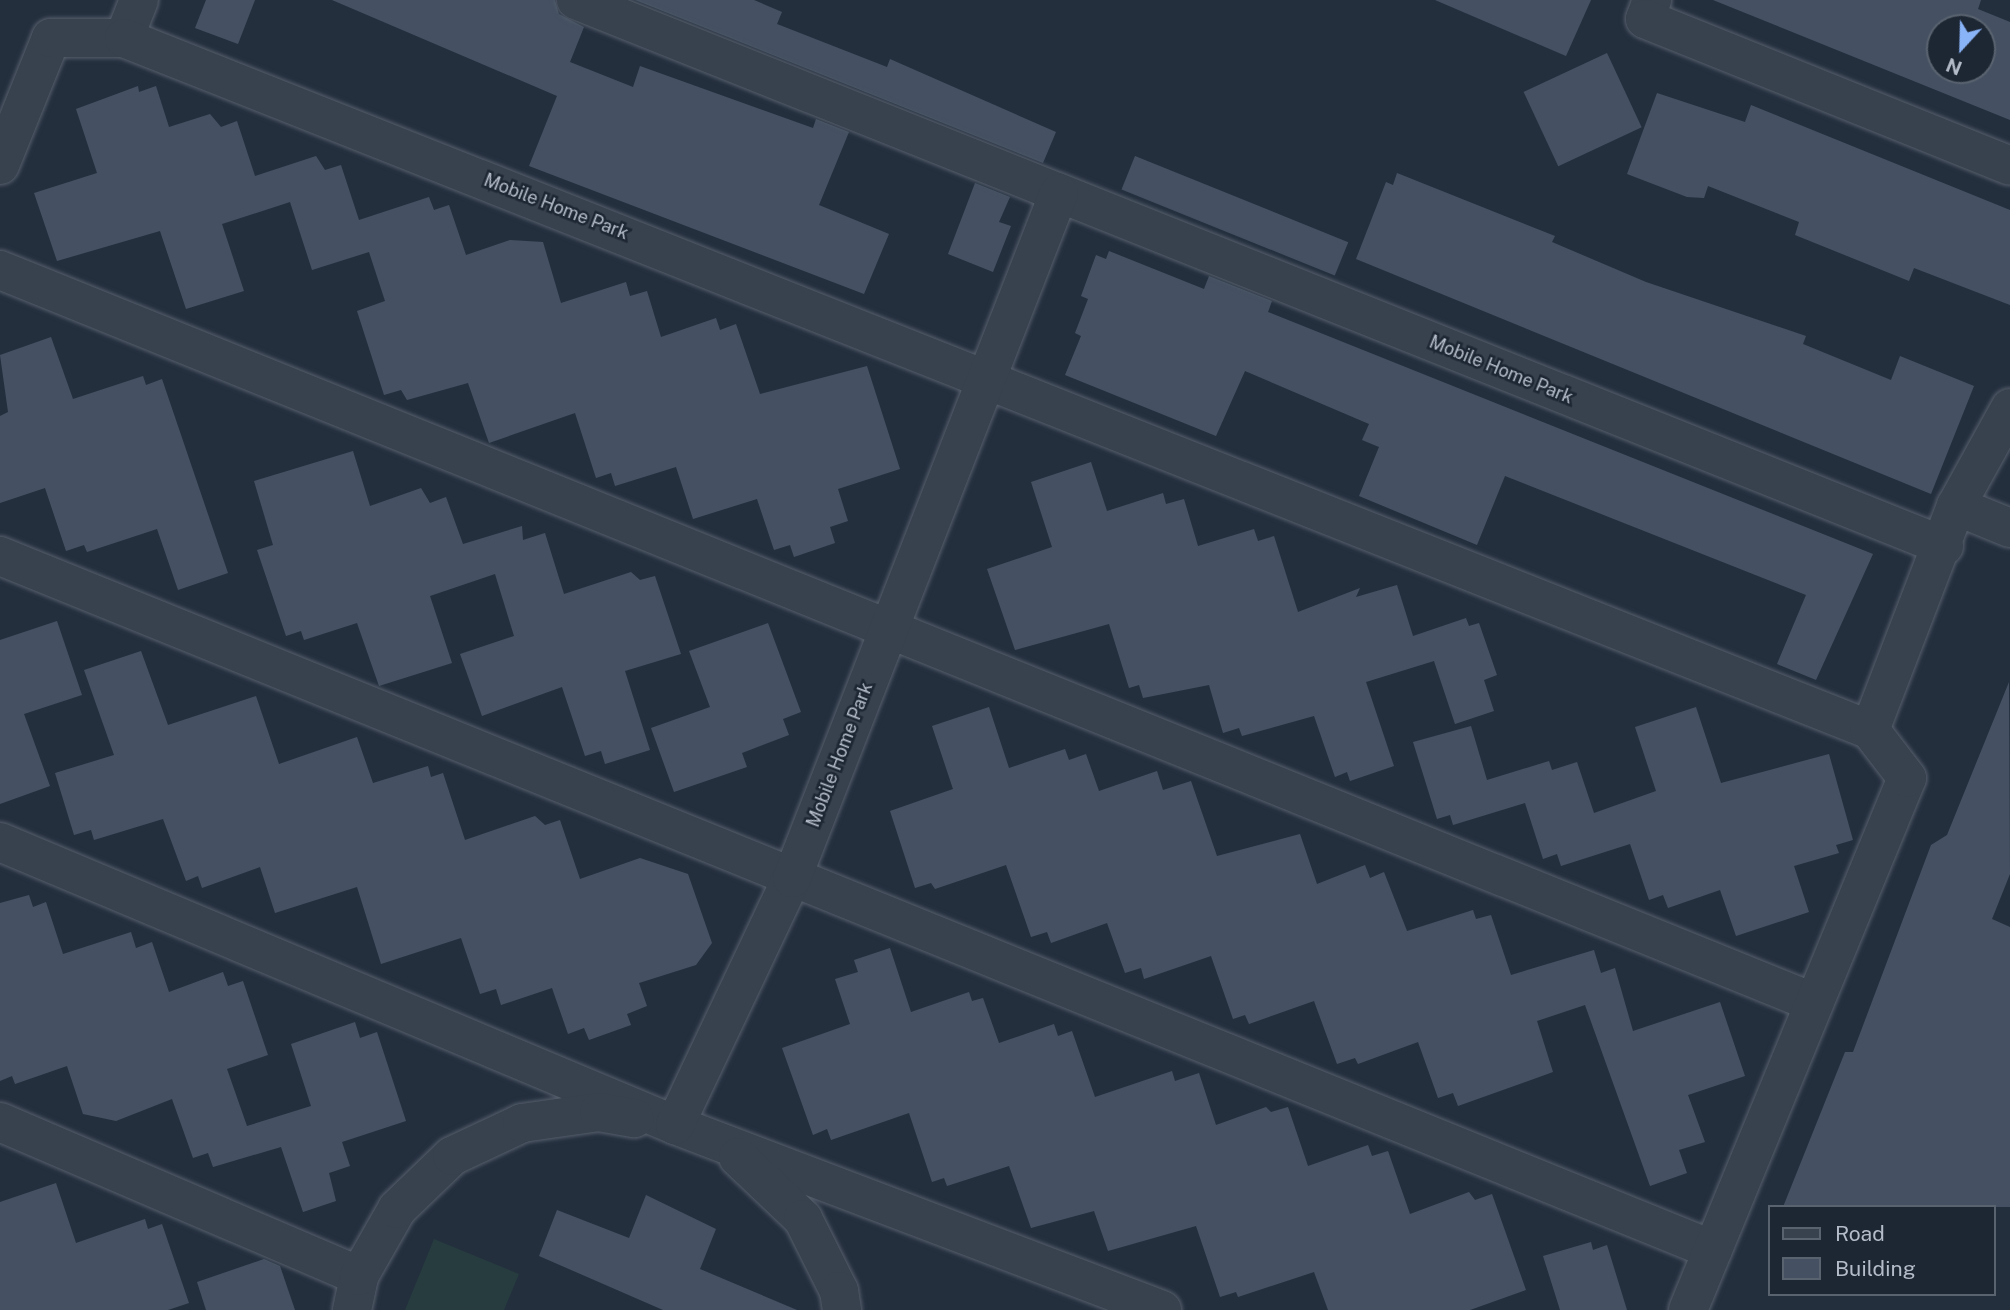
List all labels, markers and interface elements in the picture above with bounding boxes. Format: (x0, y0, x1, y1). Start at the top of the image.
north arrow (1926, 14, 1996, 84)
text: N (1943, 54, 1965, 80)
street label: Mobile Home Park (481, 169, 631, 245)
street label: Mobile Home Park (1426, 331, 1576, 409)
street label: Mobile Home Park (802, 680, 878, 830)
legend (1769, 1205, 1996, 1296)
text: Road (1835, 1221, 1885, 1246)
text: Building (1835, 1256, 1916, 1281)

